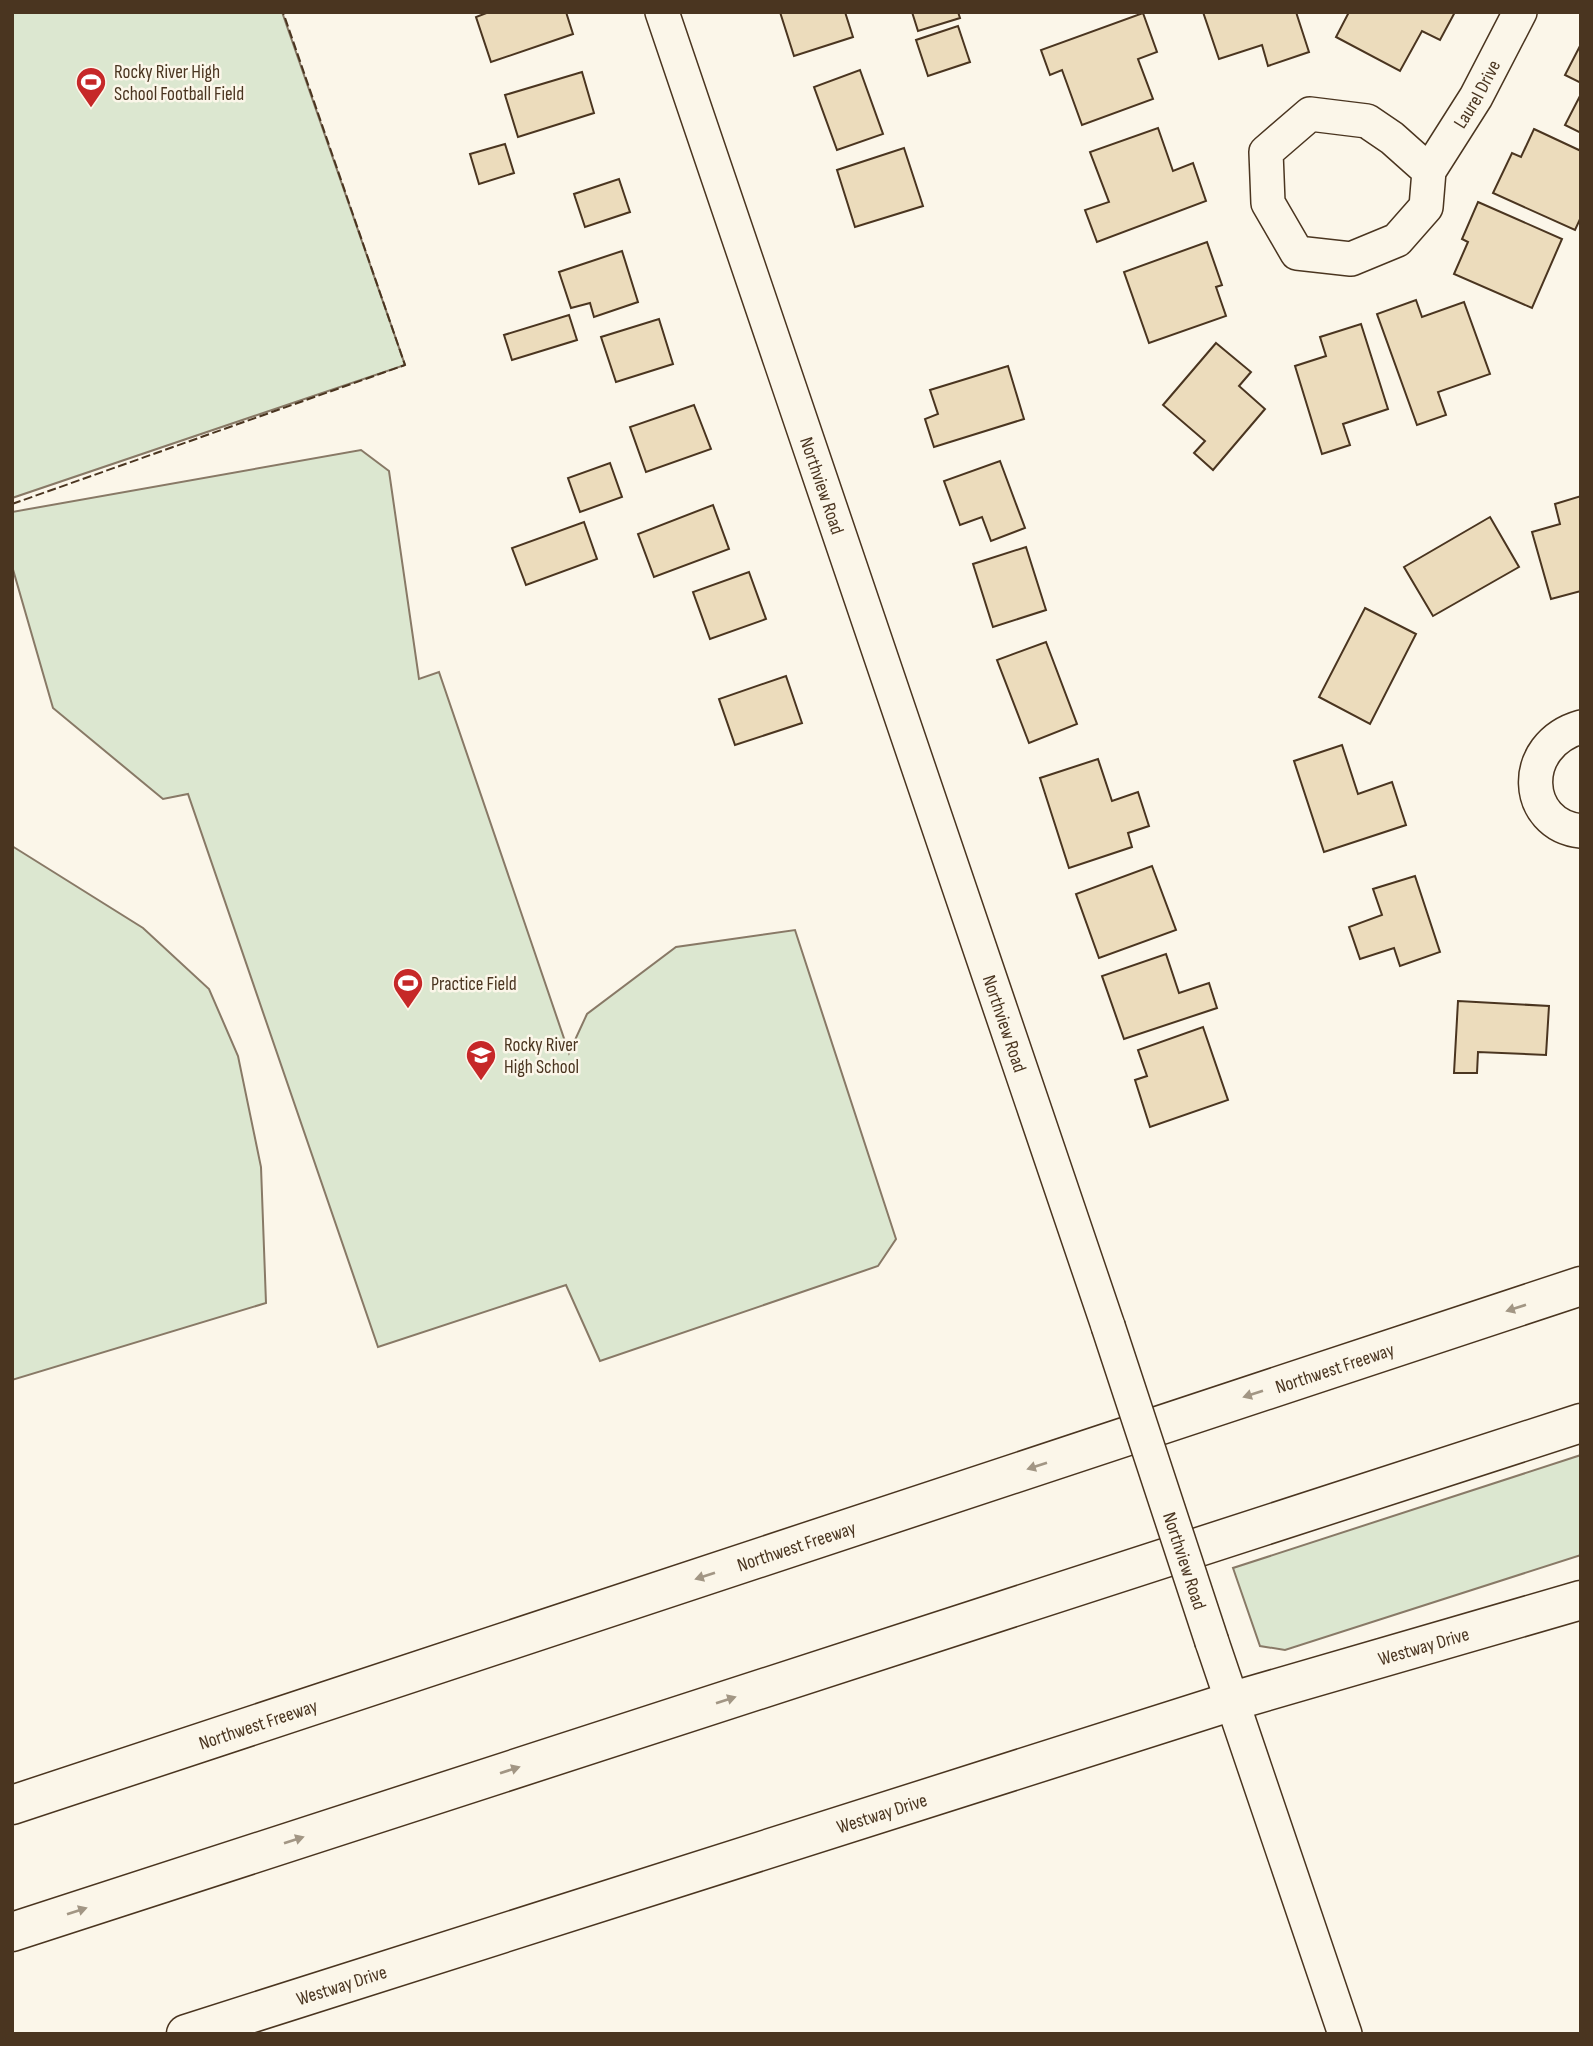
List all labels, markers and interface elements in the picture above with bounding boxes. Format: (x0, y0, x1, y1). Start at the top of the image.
street label: Laurel Drive (1449, 57, 1506, 133)
place label: Rocky River High School Football Field (114, 61, 244, 106)
sports icon: Rocky River High School Football Field (74, 65, 108, 109)
street label: Northview Road (794, 434, 848, 537)
sports icon: Practice Field (391, 966, 425, 1010)
street label: Northview Road (977, 972, 1031, 1075)
place label: Practice Field (431, 973, 517, 996)
place label: Rocky River High School (504, 1034, 579, 1079)
school or university icon: Rocky River High School (464, 1038, 498, 1082)
one-way arrow (1505, 1303, 1526, 1313)
street label: Northwest Freeway (1273, 1338, 1398, 1399)
one-way arrow (1243, 1390, 1264, 1400)
one-way arrow (1027, 1461, 1048, 1472)
street label: Northview Road (1157, 1509, 1211, 1613)
street label: Northwest Freeway (734, 1516, 860, 1577)
one-way arrow (694, 1571, 715, 1581)
street label: Westway Drive (1376, 1623, 1472, 1671)
one-way arrow (716, 1694, 737, 1705)
street label: Northwest Freeway (196, 1695, 321, 1755)
one-way arrow (500, 1764, 521, 1775)
street label: Westway Drive (834, 1789, 930, 1839)
one-way arrow (283, 1835, 304, 1845)
one-way arrow (67, 1905, 88, 1915)
street label: Westway Drive (294, 1961, 390, 2011)

